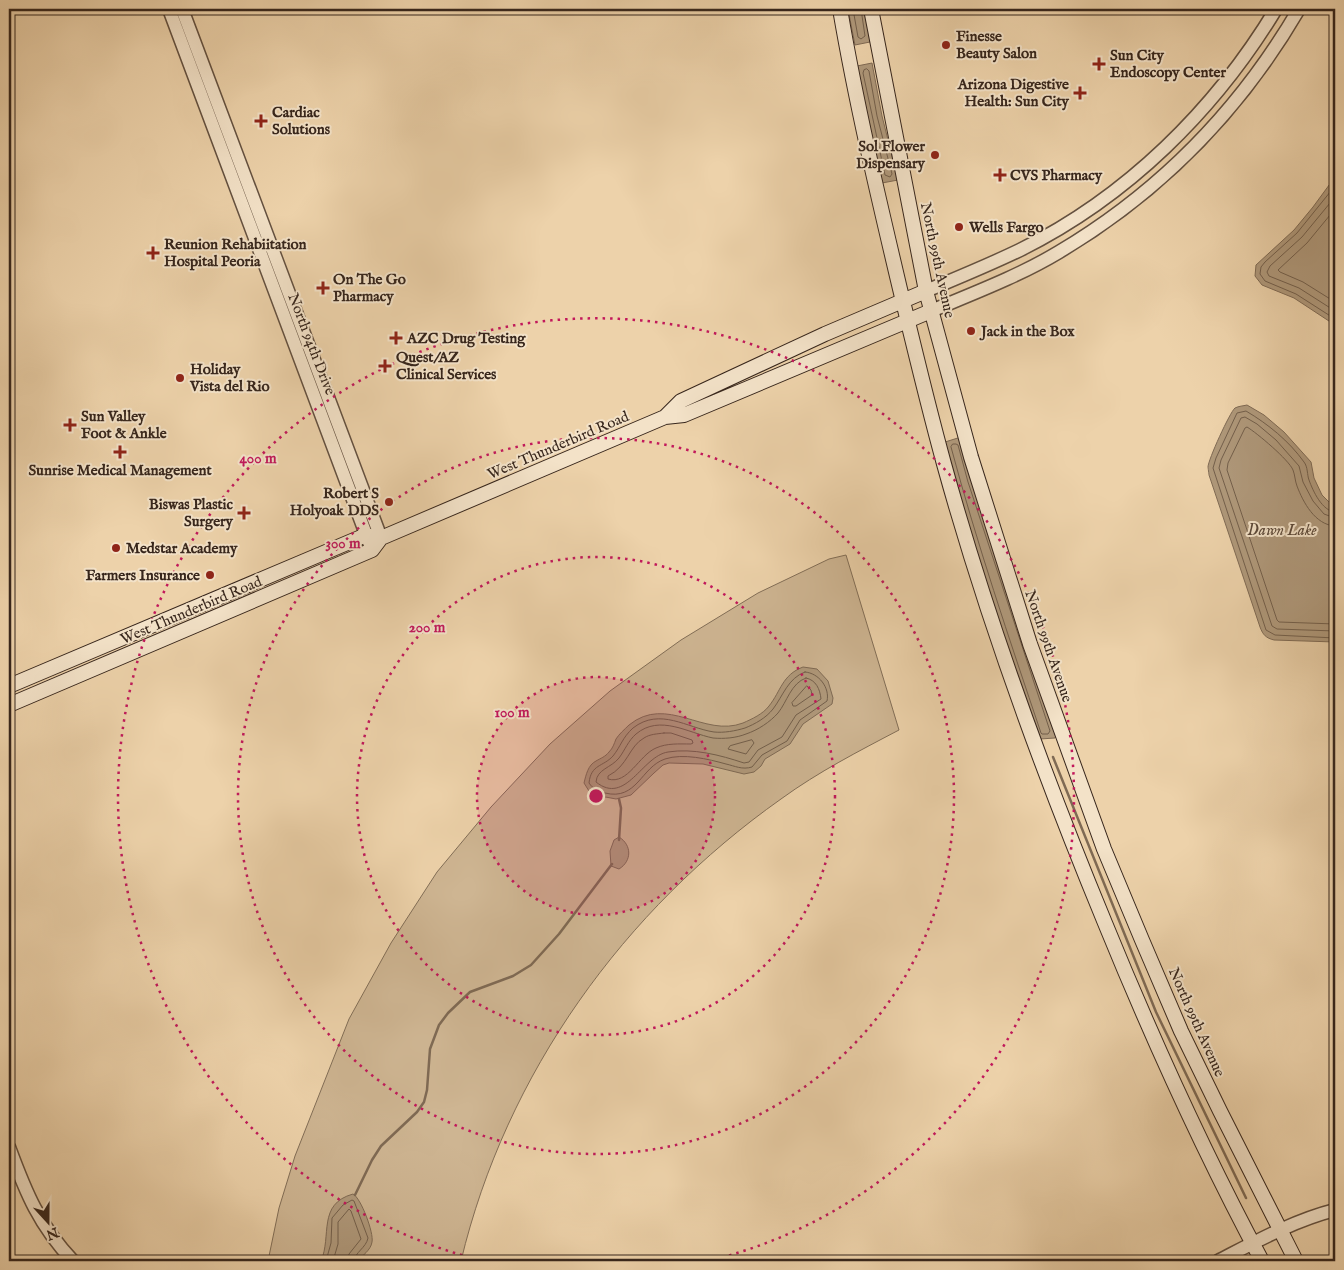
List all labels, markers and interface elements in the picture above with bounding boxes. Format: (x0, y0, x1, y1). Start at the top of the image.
place label: Finesse Beauty Salon (956, 27, 1037, 63)
marker: Finesse Beauty Salon (940, 39, 952, 51)
place label: Sun City Endoscopy Center (1110, 46, 1226, 82)
marker: Sun City Endoscopy Center (1092, 57, 1106, 71)
place label: Arizona Digestive Health: Sun City (957, 75, 1070, 111)
marker: Arizona Digestive Health: Sun City (1073, 86, 1087, 100)
place label: Cardiac Solutions (272, 103, 331, 139)
marker: Cardiac Solutions (254, 114, 268, 128)
place label: Sol Flower Dispensary (856, 137, 926, 173)
marker: Sol Flower Dispensary (929, 149, 941, 161)
place label: CVS Pharmacy (1010, 166, 1103, 185)
marker: CVS Pharmacy (994, 169, 1006, 181)
street label: North 99th Avenue (916, 200, 959, 320)
place label: Wells Fargo (968, 218, 1044, 237)
marker: Wells Fargo (953, 221, 965, 233)
place label: Reunion Rehabiitation Hospital Peoria (164, 235, 307, 271)
marker: Reunion Rehabiitation Hospital Peoria (146, 246, 160, 260)
place label: On The Go Pharmacy (333, 270, 406, 306)
marker: On The Go Pharmacy (317, 282, 329, 294)
street label: North 94th Drive (283, 291, 340, 398)
place label: Jack in the Box (979, 322, 1075, 341)
marker: Jack in the Box (965, 325, 977, 337)
place label: AZC Drug Testing (406, 329, 526, 348)
marker: AZC Drug Testing (389, 331, 403, 345)
place label: Quest/AZ Clinical Services (396, 348, 497, 384)
marker: Quest/AZ Clinical Services (378, 359, 392, 373)
place label: Holiday Vista del Rio (189, 360, 270, 396)
marker: Holiday Vista del Rio (174, 372, 186, 384)
place label: Sun Valley Foot & Ankle (81, 407, 167, 443)
street label: West Thunderbird Road (485, 407, 633, 484)
marker: Sun Valley Foot & Ankle (63, 418, 77, 432)
marker: Sunrise Medical Management (113, 445, 127, 459)
text: 400 m (240, 449, 277, 468)
place label: Sunrise Medical Management (28, 461, 212, 480)
place label: Robert S Holyoak DDS (290, 484, 379, 520)
place label: Biswas Plastic Surgery (149, 495, 234, 531)
marker: Robert S Holyoak DDS (383, 496, 395, 508)
marker: Biswas Plastic Surgery (237, 506, 251, 520)
water label: Dawn Lake (1247, 521, 1317, 541)
text: 300 m (325, 534, 361, 553)
place label: Medstar Academy (126, 539, 238, 558)
marker: Medstar Academy (110, 542, 122, 554)
place label: Farmers Insurance (85, 566, 200, 585)
marker: Farmers Insurance (204, 569, 216, 581)
street label: West Thunderbird Road (118, 572, 266, 649)
street label: North 99th Avenue (1020, 587, 1077, 705)
text: 200 m (409, 618, 446, 637)
text: 100 m (494, 703, 530, 722)
centre of rings (587, 787, 605, 805)
street label: North 99th Avenue (1164, 965, 1229, 1080)
north arrow (22, 1198, 72, 1248)
text: N (43, 1222, 62, 1244)

